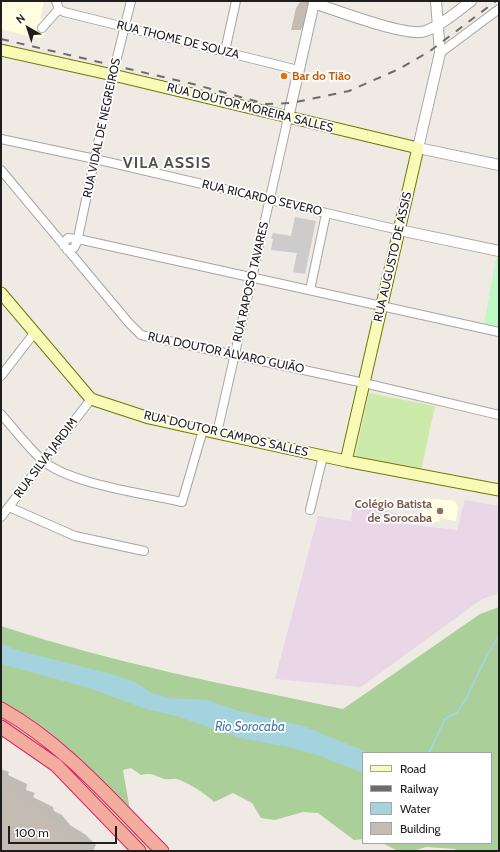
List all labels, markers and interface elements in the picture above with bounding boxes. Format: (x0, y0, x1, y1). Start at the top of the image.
north arrow (8, 8, 48, 48)
text: N (13, 11, 28, 27)
street label: RUA THOME DE SOUZA (115, 18, 241, 62)
street label: RUA VIDAL DE NEGREIROS (80, 57, 124, 199)
place label: Bar do Tião (292, 69, 351, 83)
marker: Bar do Tião (279, 71, 289, 81)
street label: RUA DOUTOR MOREIRA SALLES (165, 80, 335, 136)
district label: VILA ASSIS (123, 153, 211, 173)
street label: RUA RICARDO SEVERO (201, 177, 323, 219)
street label: RUA AUGUSTO DE ASSIS (371, 191, 415, 323)
street label: RUA RAPOSO TAVARES (230, 220, 272, 344)
street label: RUA DOUTOR ÁLVARO GUIÃO (146, 329, 306, 377)
street label: RUA DOUTOR CAMPOS SALLES (142, 408, 310, 460)
street label: RUA SILVA JARDIM (11, 415, 81, 501)
place label: Colégio Batista de Sorocaba (354, 497, 432, 525)
marker: Colégio Batista de Sorocaba (435, 506, 445, 516)
water label: Rio Sorocaba (215, 719, 285, 735)
legend (362, 752, 492, 844)
text: Road (400, 761, 426, 776)
text: Railway (400, 781, 438, 796)
text: Water (400, 801, 430, 816)
scale bar (10, 818, 119, 844)
text: Building (400, 821, 441, 836)
text: 100 m (15, 825, 49, 840)

